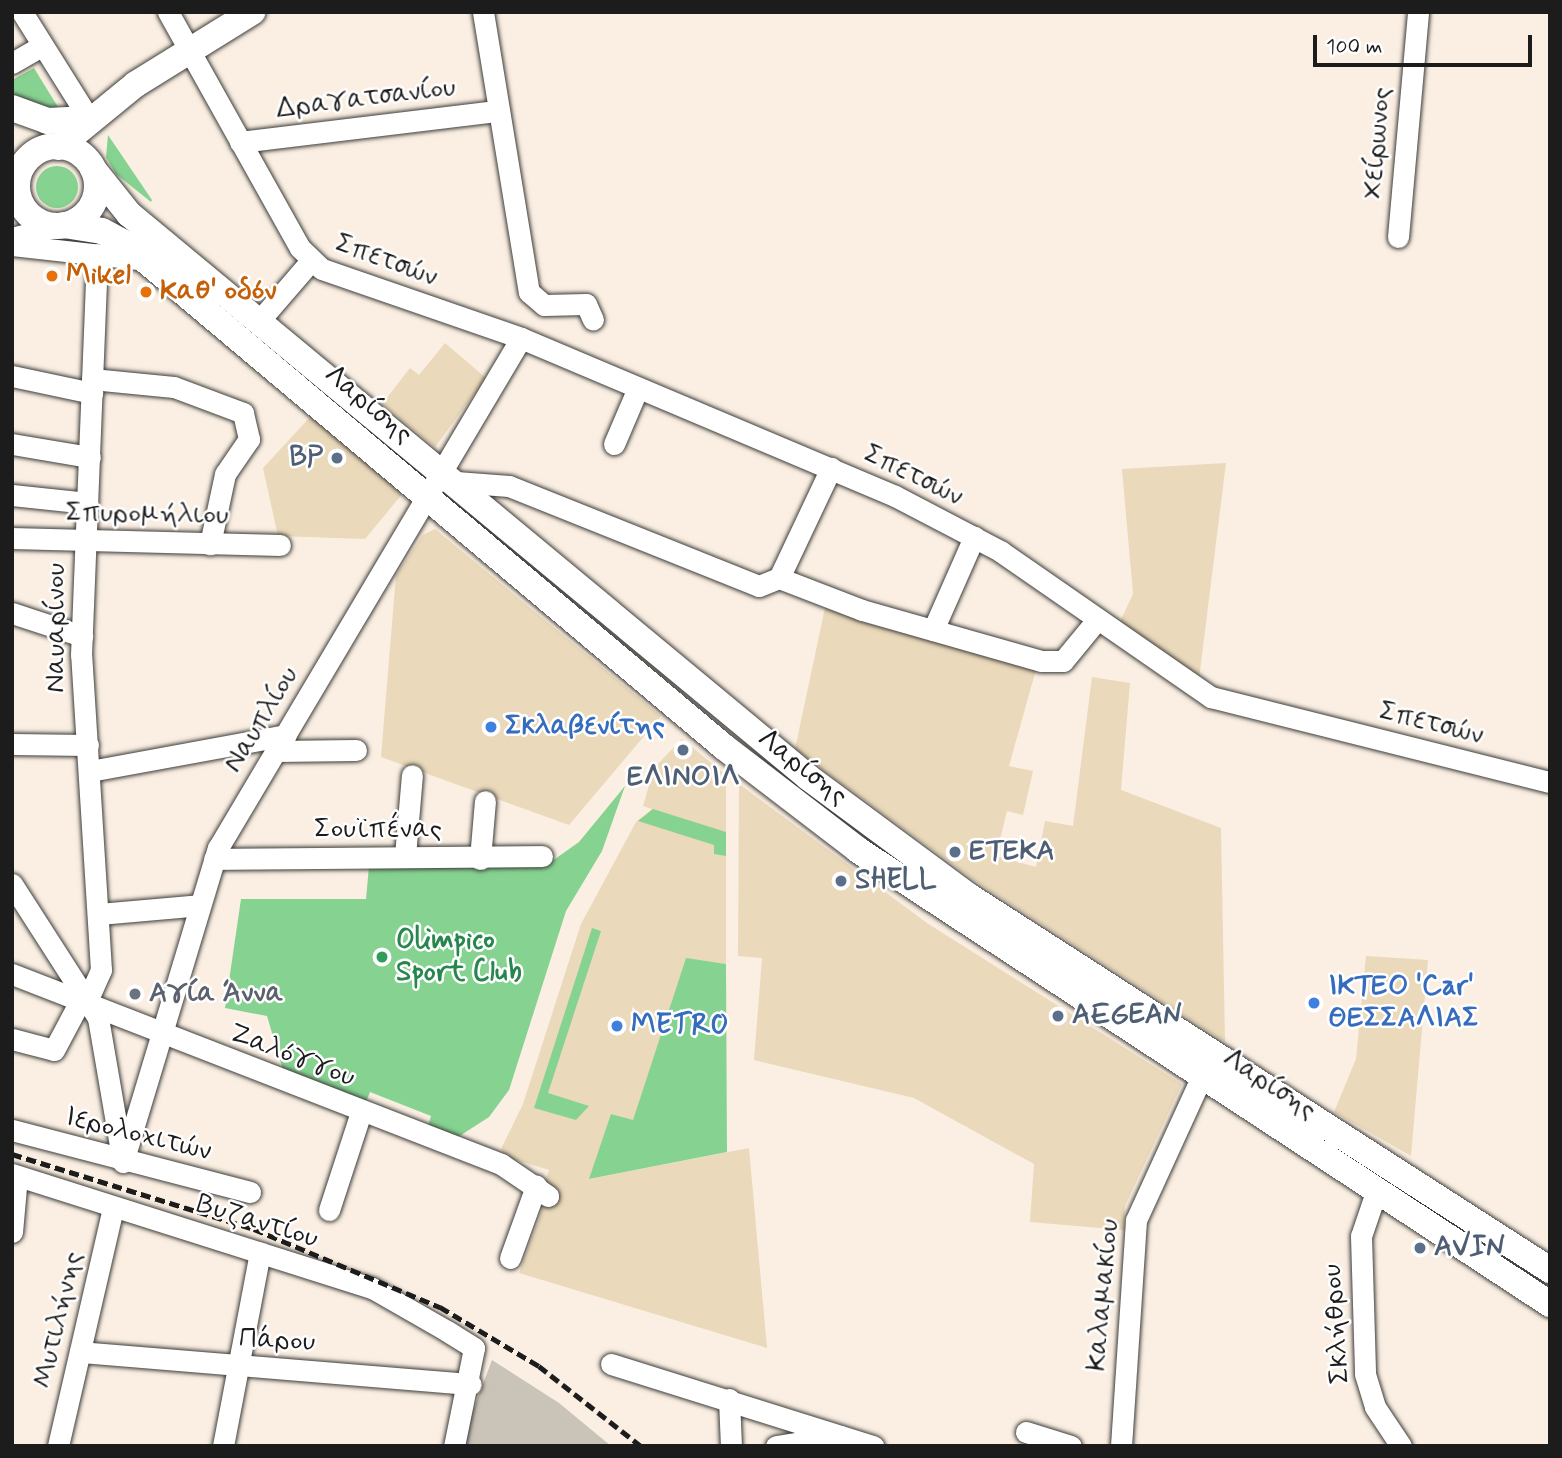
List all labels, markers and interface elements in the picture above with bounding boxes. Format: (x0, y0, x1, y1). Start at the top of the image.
scale bar (1317, 21, 1536, 65)
text: 100 m (1326, 33, 1382, 61)
street label: Δραγατσανίου (274, 71, 458, 127)
street label: Χείρωνος (1356, 86, 1400, 200)
street label: Σπετσών (330, 227, 442, 295)
place label: Mikel (66, 259, 131, 293)
marker: Mikel (44, 268, 60, 284)
place label: Καθ' οδόν (160, 275, 277, 309)
marker: Καθ' οδόν (138, 284, 154, 300)
street label: Λαρίσης (317, 358, 419, 452)
street label: Σπετσών (858, 438, 968, 514)
place label: BP (289, 441, 323, 475)
marker: BP (329, 450, 345, 466)
street label: Σπυρομήλιου (65, 497, 229, 533)
street label: Ναυαρίνου (40, 563, 74, 693)
street label: Ναυπλίου (217, 661, 307, 779)
street label: Σπετσών (1375, 695, 1487, 753)
place label: Σκλαβενίτης (505, 710, 665, 744)
marker: Σκλαβενίτης (483, 719, 499, 735)
street label: Λαρίσης (750, 722, 854, 814)
marker: ΕΛΙΝΟΙΛ (675, 742, 691, 758)
place label: ΕΛΙΝΟΙΛ (627, 761, 739, 795)
street label: Σουϊπένας (314, 813, 442, 847)
place label: ΕΤΕΚΑ (969, 835, 1055, 869)
marker: ΕΤΕΚΑ (947, 844, 963, 860)
place label: SHELL (855, 864, 936, 898)
marker: SHELL (833, 873, 849, 889)
place label: Olimpico Sport Club (396, 924, 528, 990)
marker: Olimpico Sport Club (374, 949, 390, 965)
place label: ΙΚΤΕΟ 'Car' ΘΕΣΣΑΛΙΑΣ (1328, 970, 1479, 1036)
place label: Αγία Άννα (149, 977, 283, 1011)
marker: Αγία Άννα (127, 986, 143, 1002)
marker: ΙΚΤΕΟ 'Car' ΘΕΣΣΑΛΙΑΣ (1306, 995, 1322, 1011)
place label: AEGEAN (1072, 999, 1182, 1033)
marker: AEGEAN (1050, 1008, 1066, 1024)
place label: METRO (631, 1009, 729, 1043)
street label: Ζαλόγγου (224, 1017, 360, 1095)
marker: METRO (609, 1018, 625, 1034)
street label: Λαρίσης (1216, 1042, 1322, 1128)
street label: Ιερολοχιτών (61, 1101, 215, 1169)
street label: Βυζαντίου (192, 1188, 322, 1256)
street label: Καλαμακίου (1081, 1217, 1127, 1373)
place label: AVIN (1434, 1231, 1505, 1265)
marker: AVIN (1412, 1240, 1428, 1256)
street label: Μυτιλήνης (27, 1248, 91, 1392)
street label: Σκλήθρου (1316, 1263, 1358, 1385)
street label: Πάρου (238, 1322, 316, 1360)

